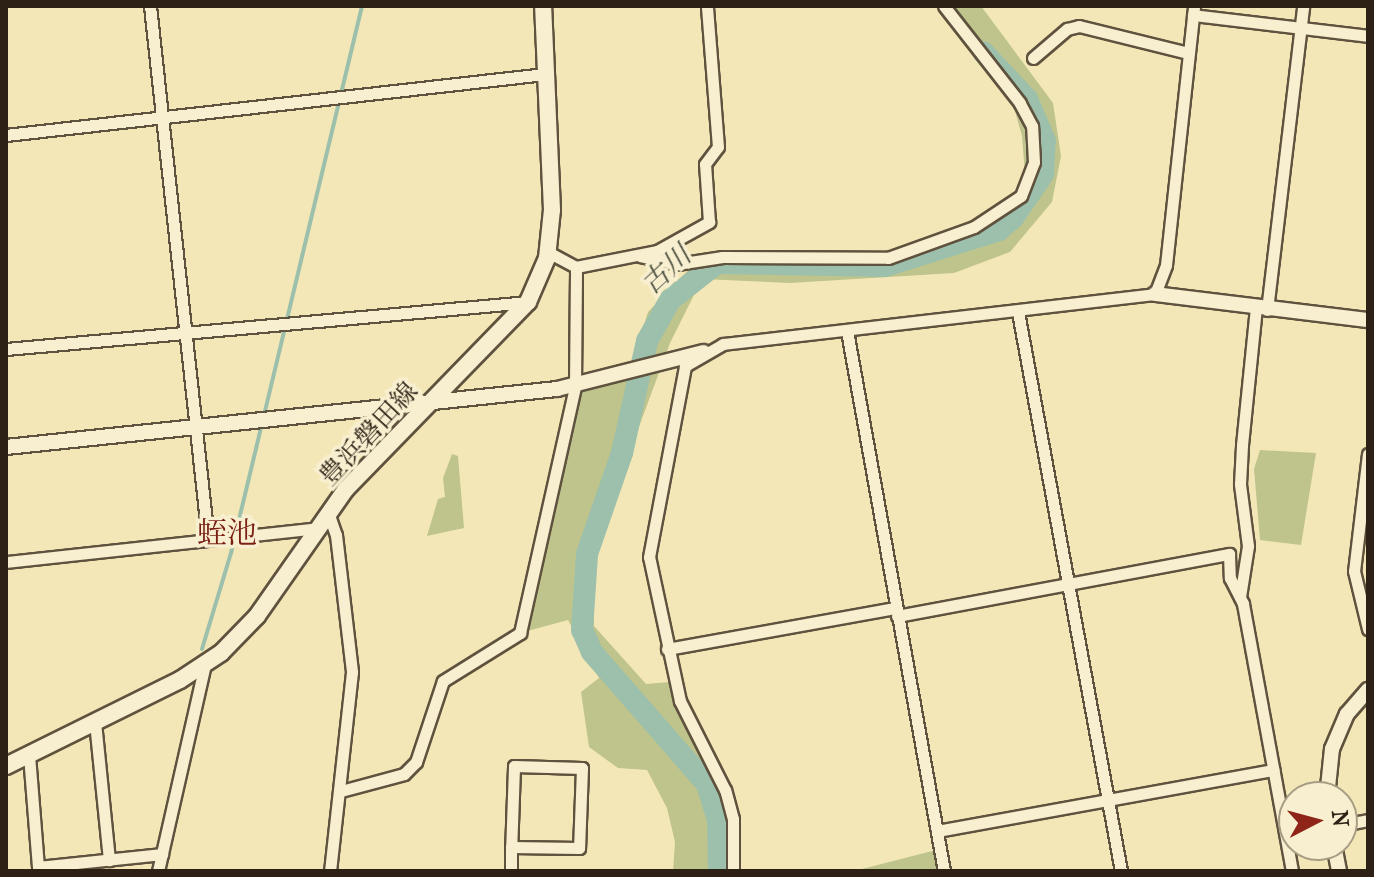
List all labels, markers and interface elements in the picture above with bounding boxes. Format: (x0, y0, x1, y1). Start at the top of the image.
water label: 古川 (634, 239, 698, 301)
street label: 豊浜磐田線 (313, 376, 425, 492)
district label: 蛭池 (197, 516, 257, 552)
north arrow (1278, 781, 1358, 861)
text: N (1326, 809, 1354, 828)

